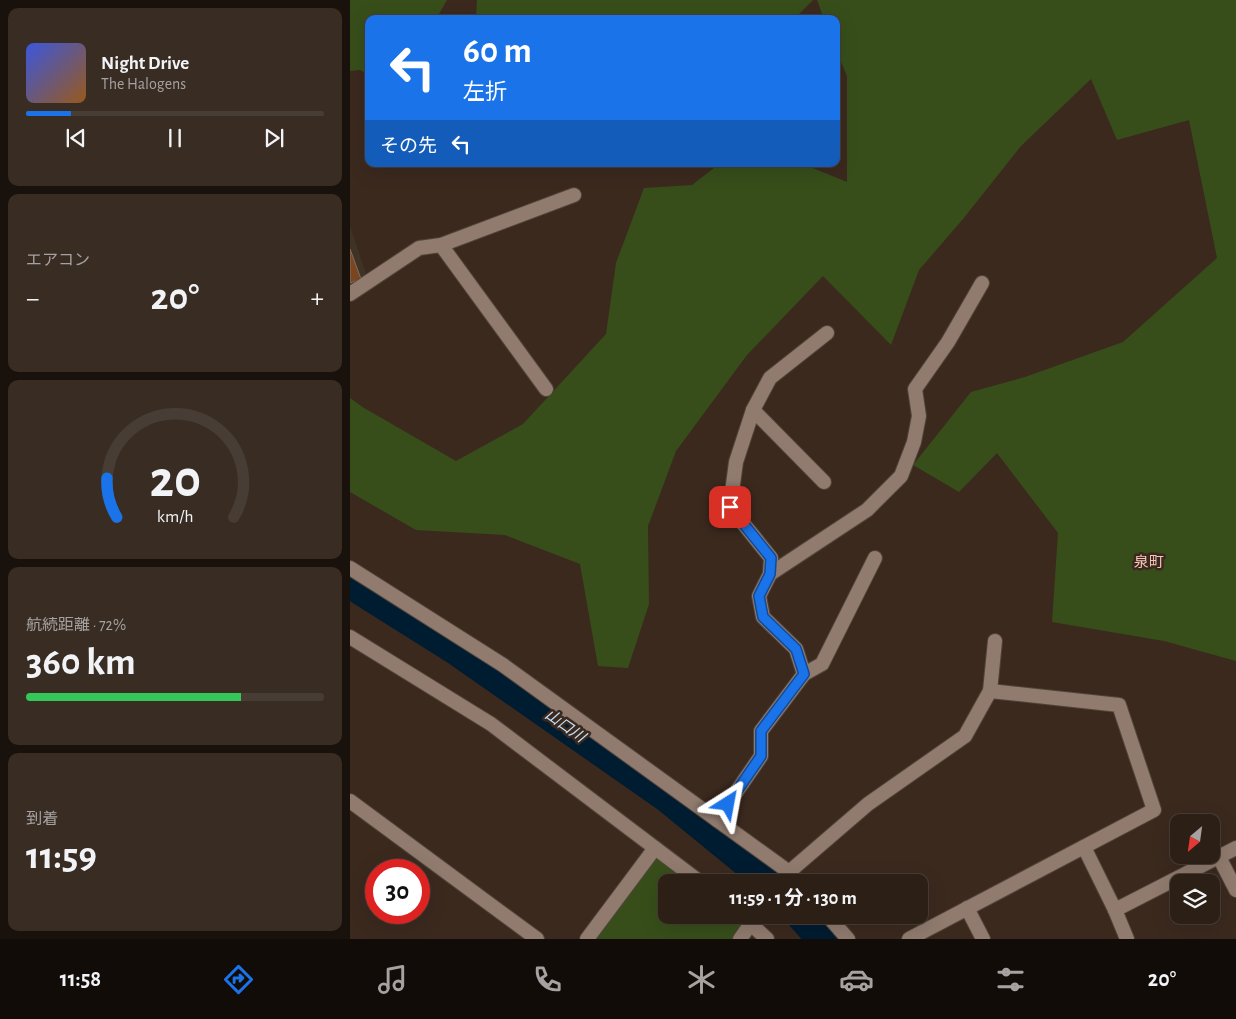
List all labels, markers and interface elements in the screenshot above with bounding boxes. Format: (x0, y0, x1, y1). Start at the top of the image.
text: 60 m (463, 34, 532, 69)
icon: left (380, 35, 445, 100)
text: Night Drive (101, 54, 189, 73)
text: The Halogens (101, 76, 186, 92)
text: 左折 (463, 81, 507, 103)
icon: previous (62, 124, 90, 152)
icon: pause (161, 124, 189, 152)
icon: next (260, 124, 288, 152)
icon: left (447, 130, 475, 158)
text: その先 (380, 137, 437, 156)
text: エアコン (26, 252, 90, 268)
text: 20° (151, 279, 199, 317)
text: − (26, 285, 39, 313)
text: + (311, 285, 324, 313)
text: 20 (149, 454, 201, 506)
pin (709, 486, 751, 528)
icon: arrive (716, 493, 744, 521)
text: km/h (157, 508, 193, 526)
district label: 泉町 (1134, 554, 1164, 570)
text: 航続距離 · 72% (26, 617, 126, 633)
text: 360 km (26, 644, 136, 682)
water label: 山口川 (542, 706, 590, 746)
position arrow (701, 777, 753, 829)
text: 到着 (26, 811, 58, 827)
north arrow (1170, 814, 1220, 864)
map controls (1170, 814, 1220, 924)
text: 11:59 (26, 838, 97, 876)
speed limit sign: 30 (365, 859, 430, 924)
button: layers (1170, 874, 1220, 924)
text: 11:59 · 1 分 · 130 m (729, 889, 857, 908)
icon: directions (221, 962, 256, 997)
icon: music (375, 962, 410, 997)
icon: phone (530, 962, 565, 997)
icon: climate (684, 962, 719, 997)
icon: car (839, 962, 874, 997)
icon: filters (993, 962, 1028, 997)
text: 11:58 (60, 968, 101, 990)
text: 20° (1148, 968, 1176, 990)

